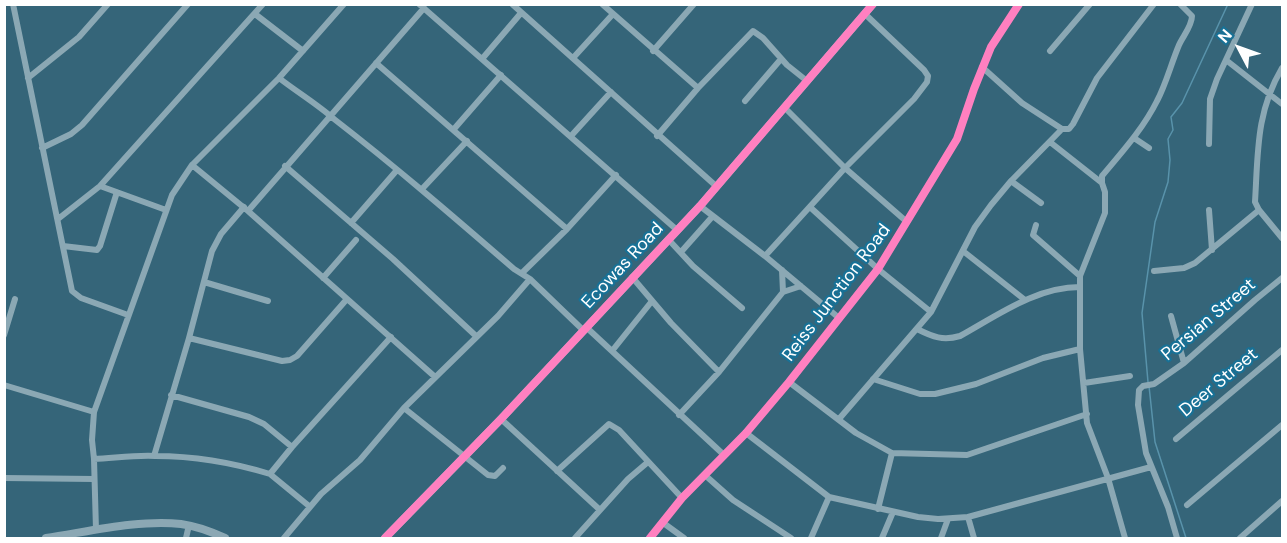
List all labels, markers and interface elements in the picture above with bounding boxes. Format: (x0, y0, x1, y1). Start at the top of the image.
north arrow (1209, 18, 1269, 78)
text: N (1213, 25, 1237, 47)
street label: Ecowas Road (578, 219, 668, 313)
street label: Reiss Junction Road (778, 220, 896, 366)
street label: Persian Street (1158, 274, 1260, 366)
street label: Deer Street (1176, 344, 1262, 422)

